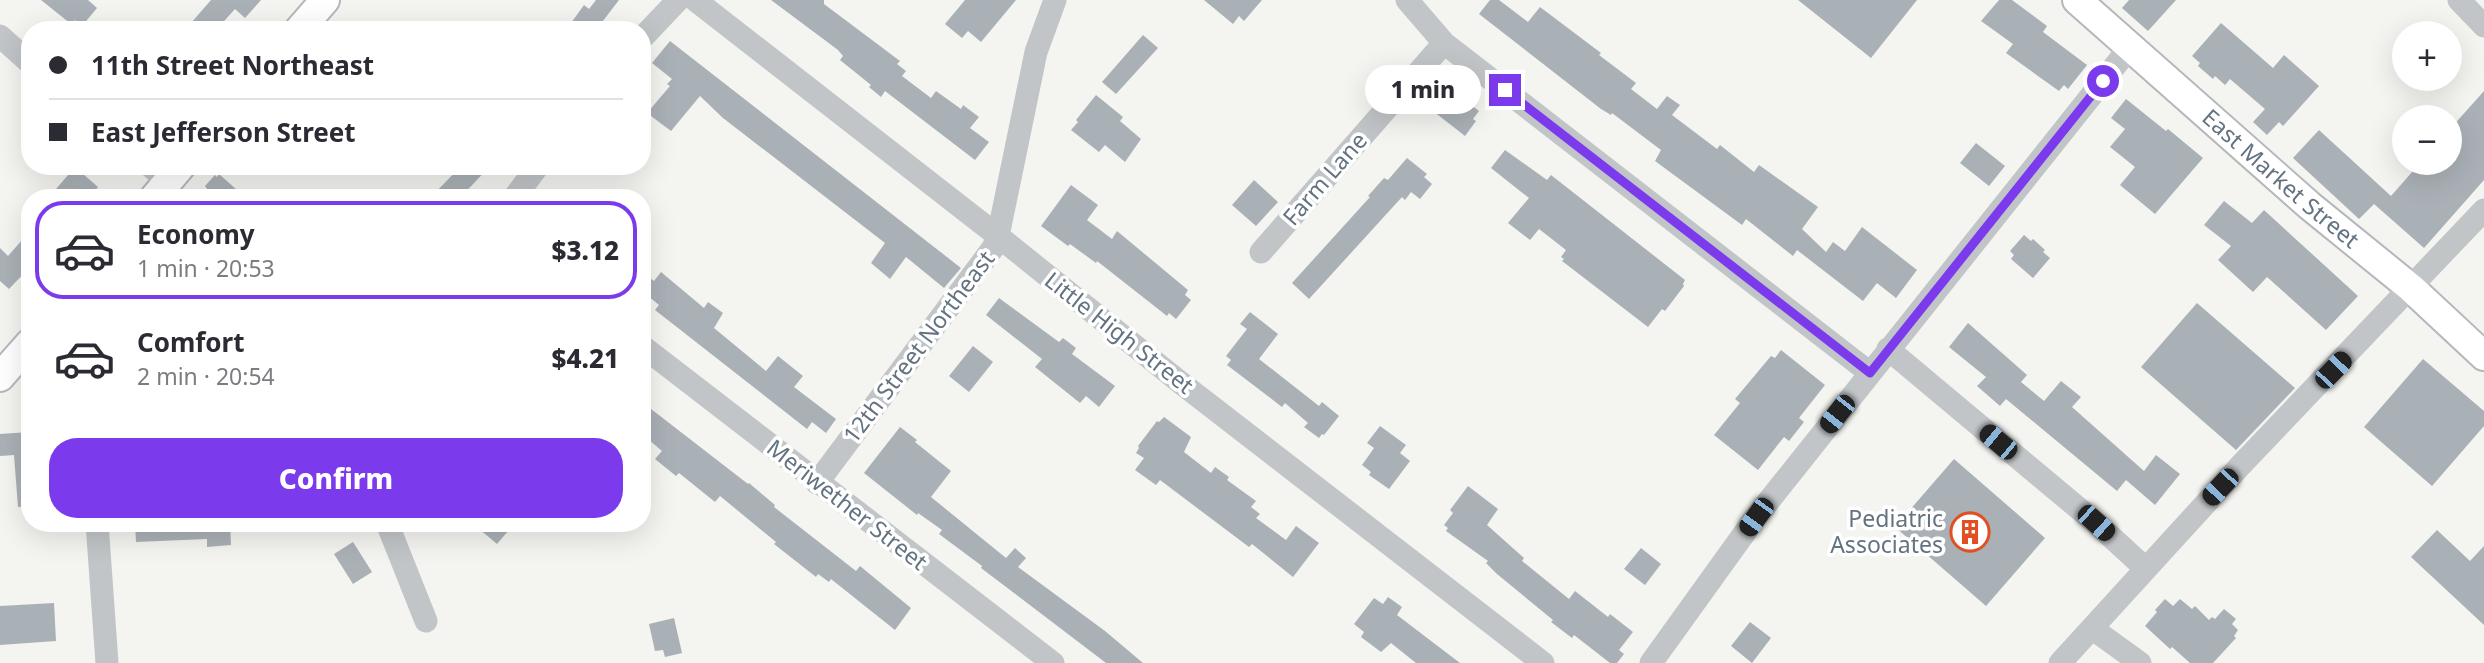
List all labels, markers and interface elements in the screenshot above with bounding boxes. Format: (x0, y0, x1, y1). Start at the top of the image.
map controls (2392, 21, 2462, 175)
button: + (2392, 21, 2462, 91)
text: 11th Street Northeast (91, 47, 374, 83)
route start (2087, 65, 2119, 97)
callout: 1 min (1365, 66, 1480, 114)
text: 1 min (1391, 73, 1455, 105)
route end (1489, 74, 1521, 106)
street label: East Market Street (2196, 101, 2367, 255)
button: − (2392, 105, 2462, 175)
text: East Jefferson Street (91, 114, 356, 150)
street label: Farm Lane (1275, 125, 1374, 232)
text: Economy (137, 216, 255, 252)
icon: car (53, 219, 116, 282)
text: $3.12 (552, 232, 619, 268)
street label: 12th Street Northeast (835, 243, 1001, 449)
text: 1 min · 20:53 (137, 252, 275, 284)
street label: Little High Street (1038, 264, 1201, 401)
text: Comfort (137, 324, 245, 360)
icon: car (53, 327, 116, 390)
text: $4.21 (552, 340, 619, 376)
car (2311, 348, 2356, 392)
text: 2 min · 20:54 (137, 360, 275, 392)
car (1816, 391, 1859, 437)
car (1976, 420, 2021, 464)
street label: Meriwether Street (761, 431, 935, 577)
button: Confirm (49, 438, 623, 518)
car (2198, 464, 2243, 510)
car (1736, 494, 1777, 540)
car (2074, 501, 2119, 545)
place label: Pediatric Associates (1830, 502, 1943, 560)
building icon: Pediatric Associates (1949, 511, 1991, 553)

